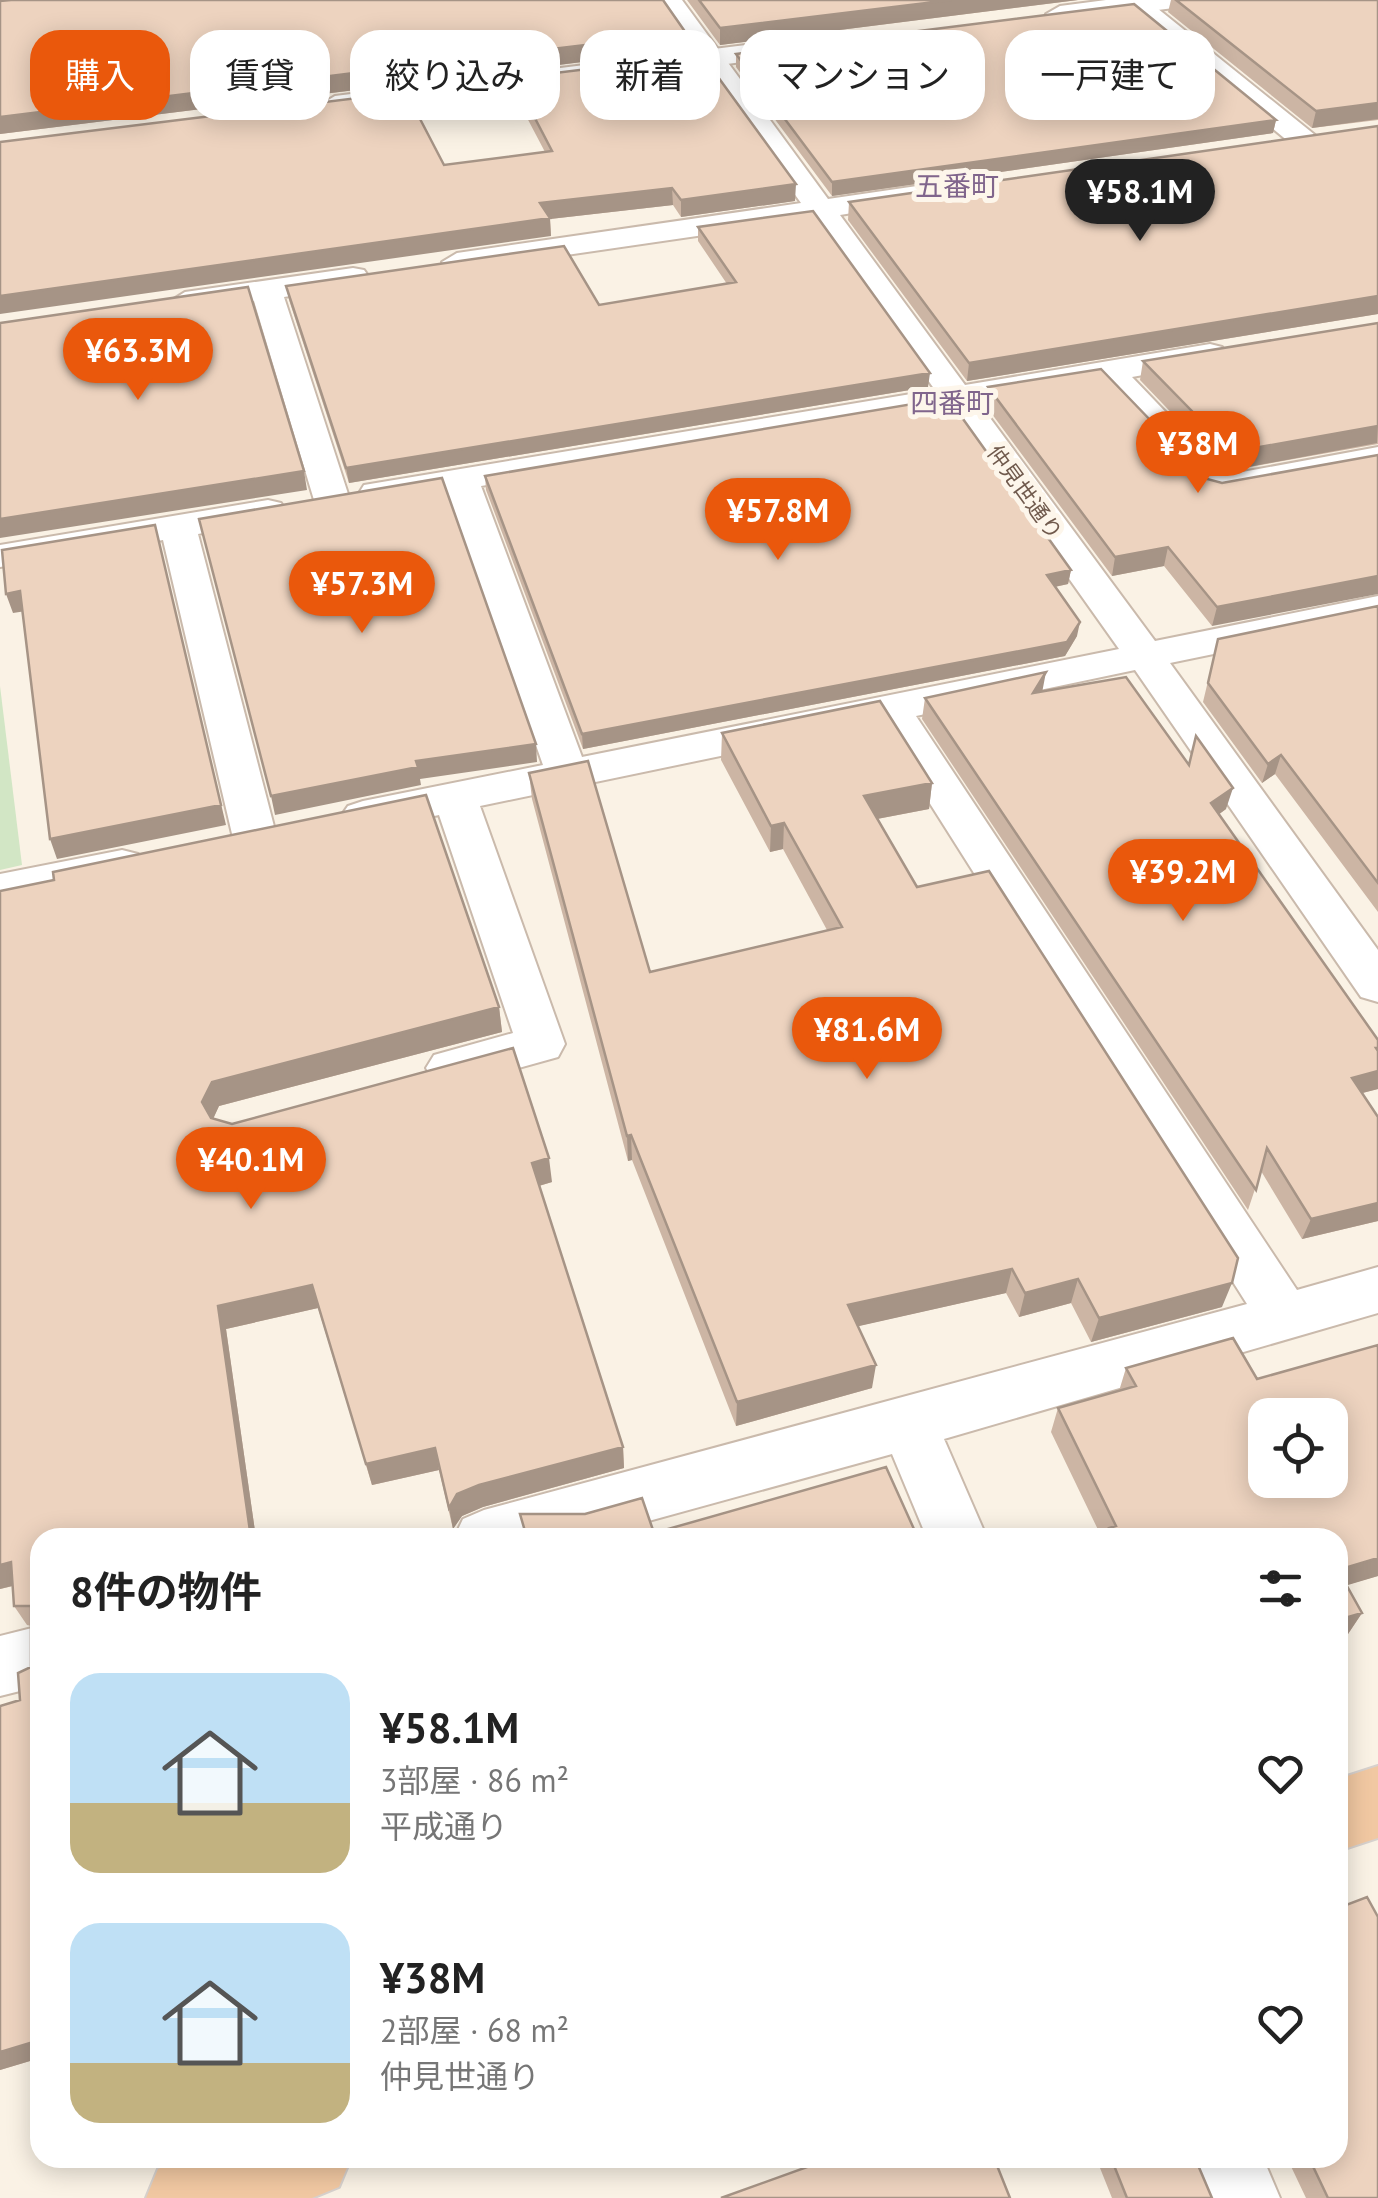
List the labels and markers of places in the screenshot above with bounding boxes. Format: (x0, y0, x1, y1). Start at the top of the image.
pin: ¥58.1M (1059, 159, 1221, 244)
pin: ¥63.3M (57, 318, 219, 403)
pin: ¥38M (1139, 411, 1257, 496)
pin: ¥57.8M (697, 478, 859, 563)
pin: ¥57.3M (281, 551, 443, 636)
pin: ¥39.2M (1102, 839, 1264, 924)
pin: ¥81.6M (786, 997, 948, 1082)
pin: ¥40.1M (170, 1127, 332, 1212)

